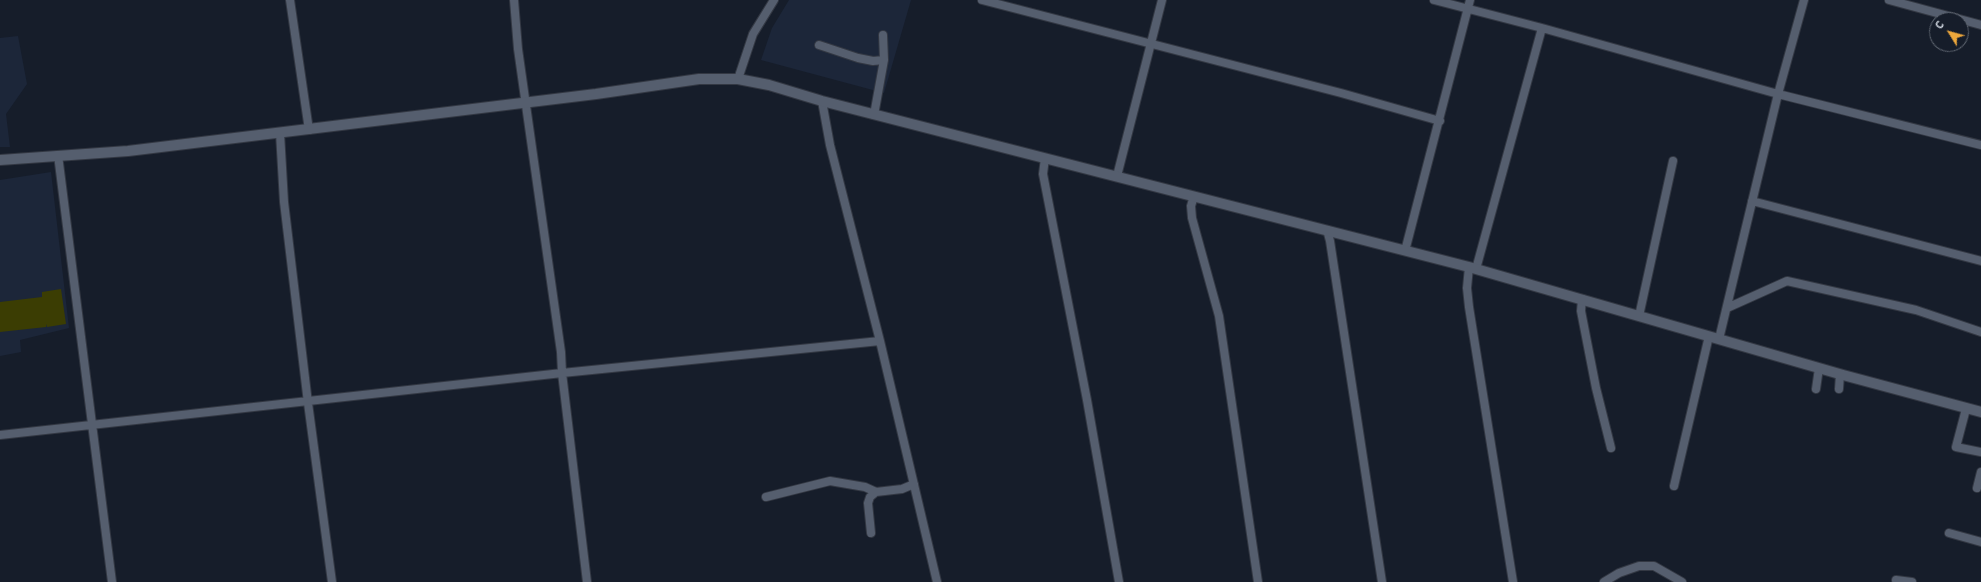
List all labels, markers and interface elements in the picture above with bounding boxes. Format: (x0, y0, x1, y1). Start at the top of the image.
north arrow (1929, 12, 1969, 52)
text: С (1933, 18, 1948, 32)

